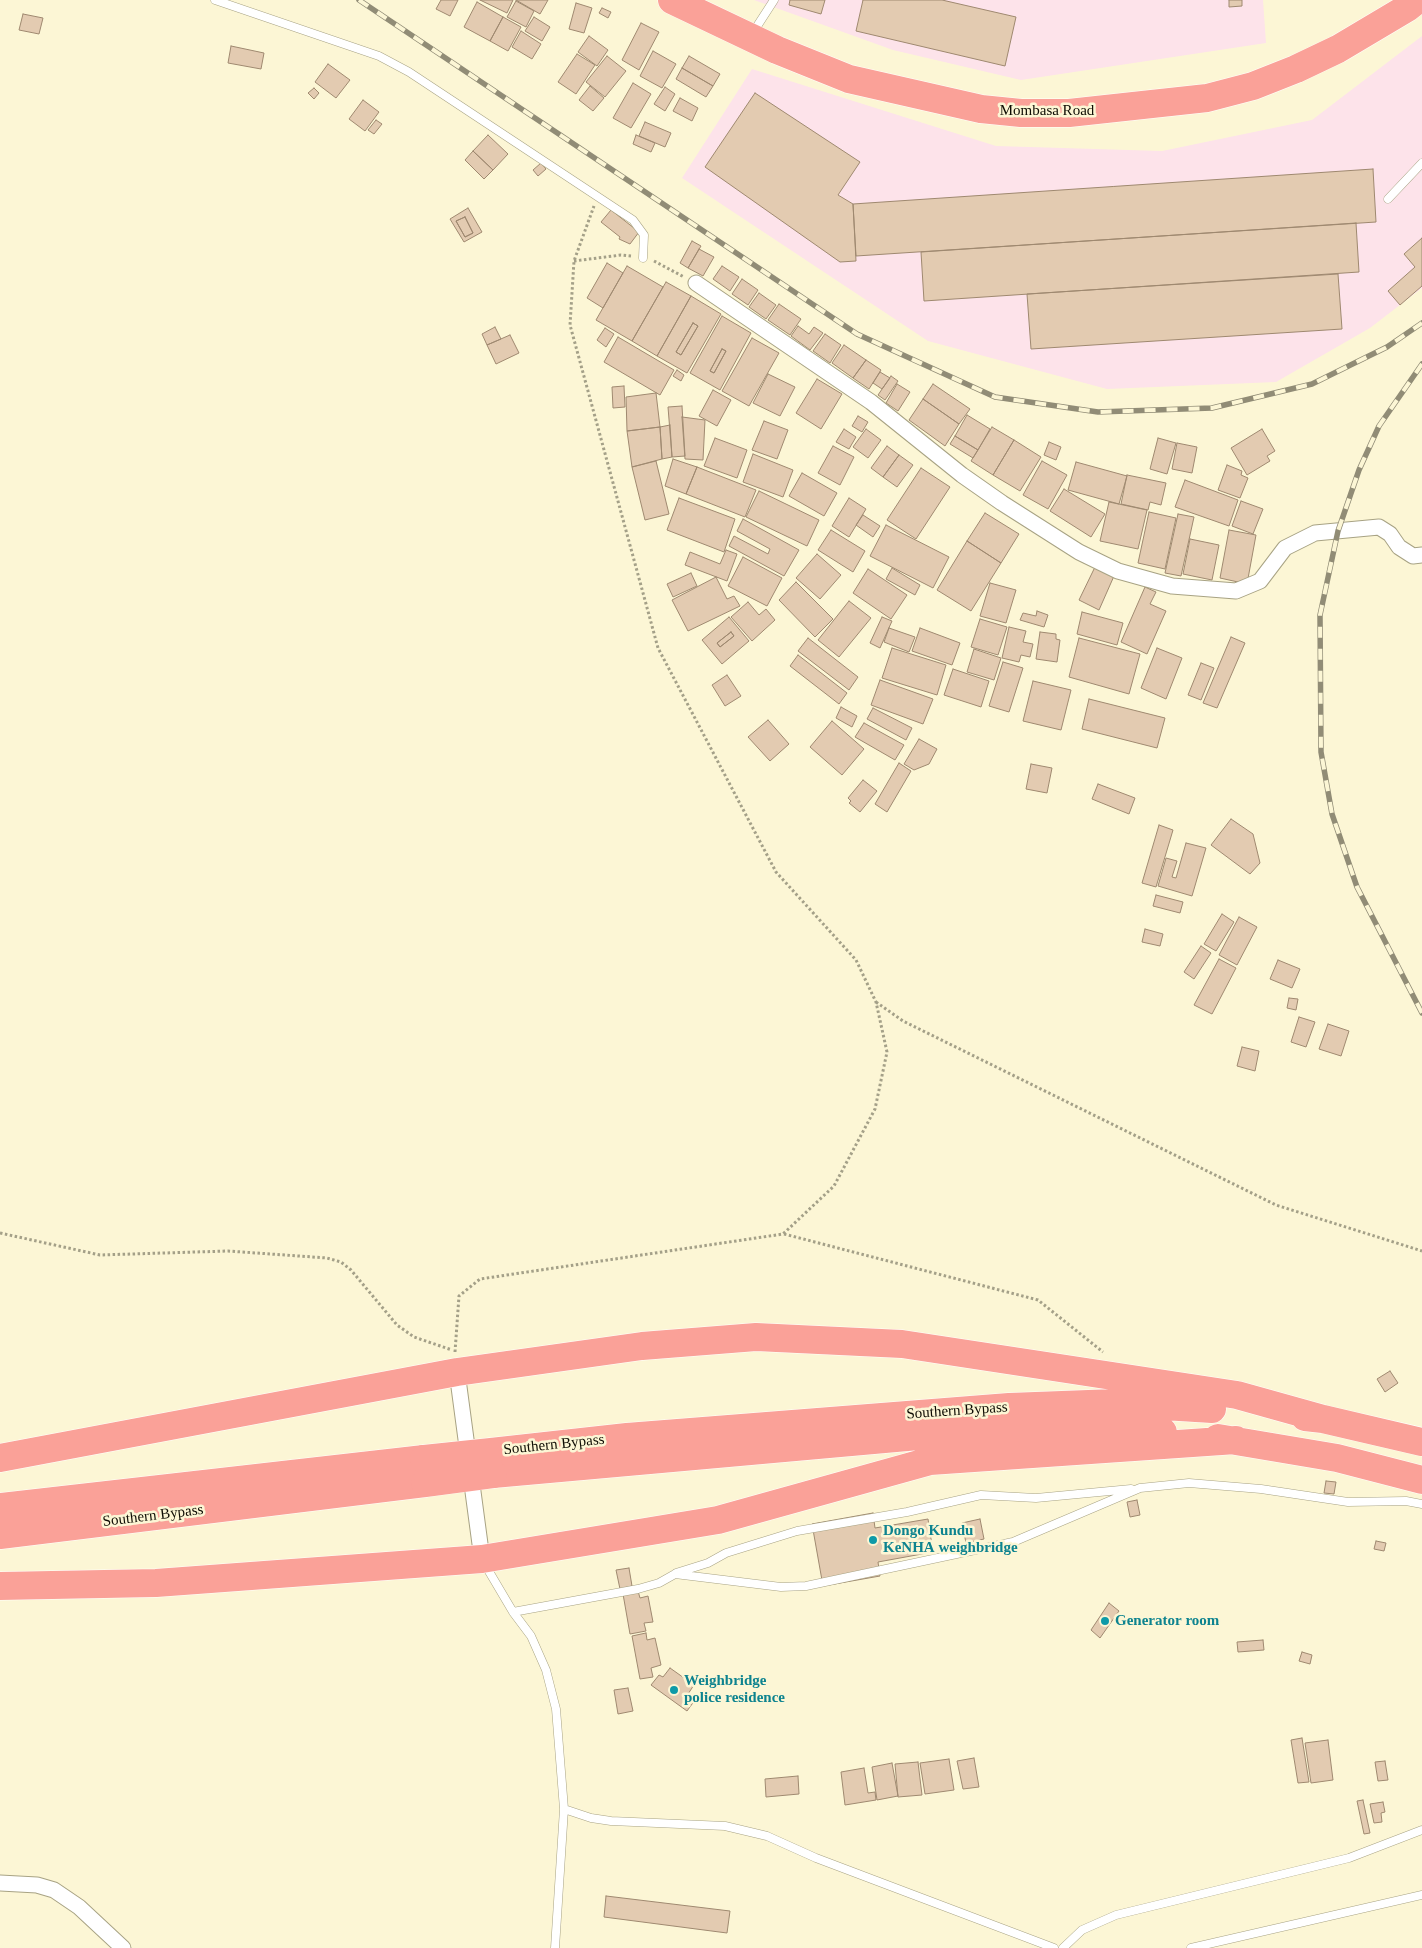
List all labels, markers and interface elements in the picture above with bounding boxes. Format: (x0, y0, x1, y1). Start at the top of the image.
street label: Mombasa Road (1000, 102, 1094, 120)
street label: Southern Bypass (906, 1398, 1008, 1424)
street label: Southern Bypass (503, 1431, 605, 1459)
street label: Southern Bypass (102, 1501, 204, 1531)
place label: Dongo Kundu KeNHA weighbridge (883, 1522, 1018, 1557)
marker: Dongo Kundu KeNHA weighbridge (867, 1534, 879, 1546)
place label: Generator room (1115, 1612, 1219, 1630)
marker: Generator room (1099, 1615, 1111, 1627)
place label: Weighbridge police residence (684, 1672, 785, 1707)
marker: Weighbridge police residence (668, 1684, 680, 1696)

